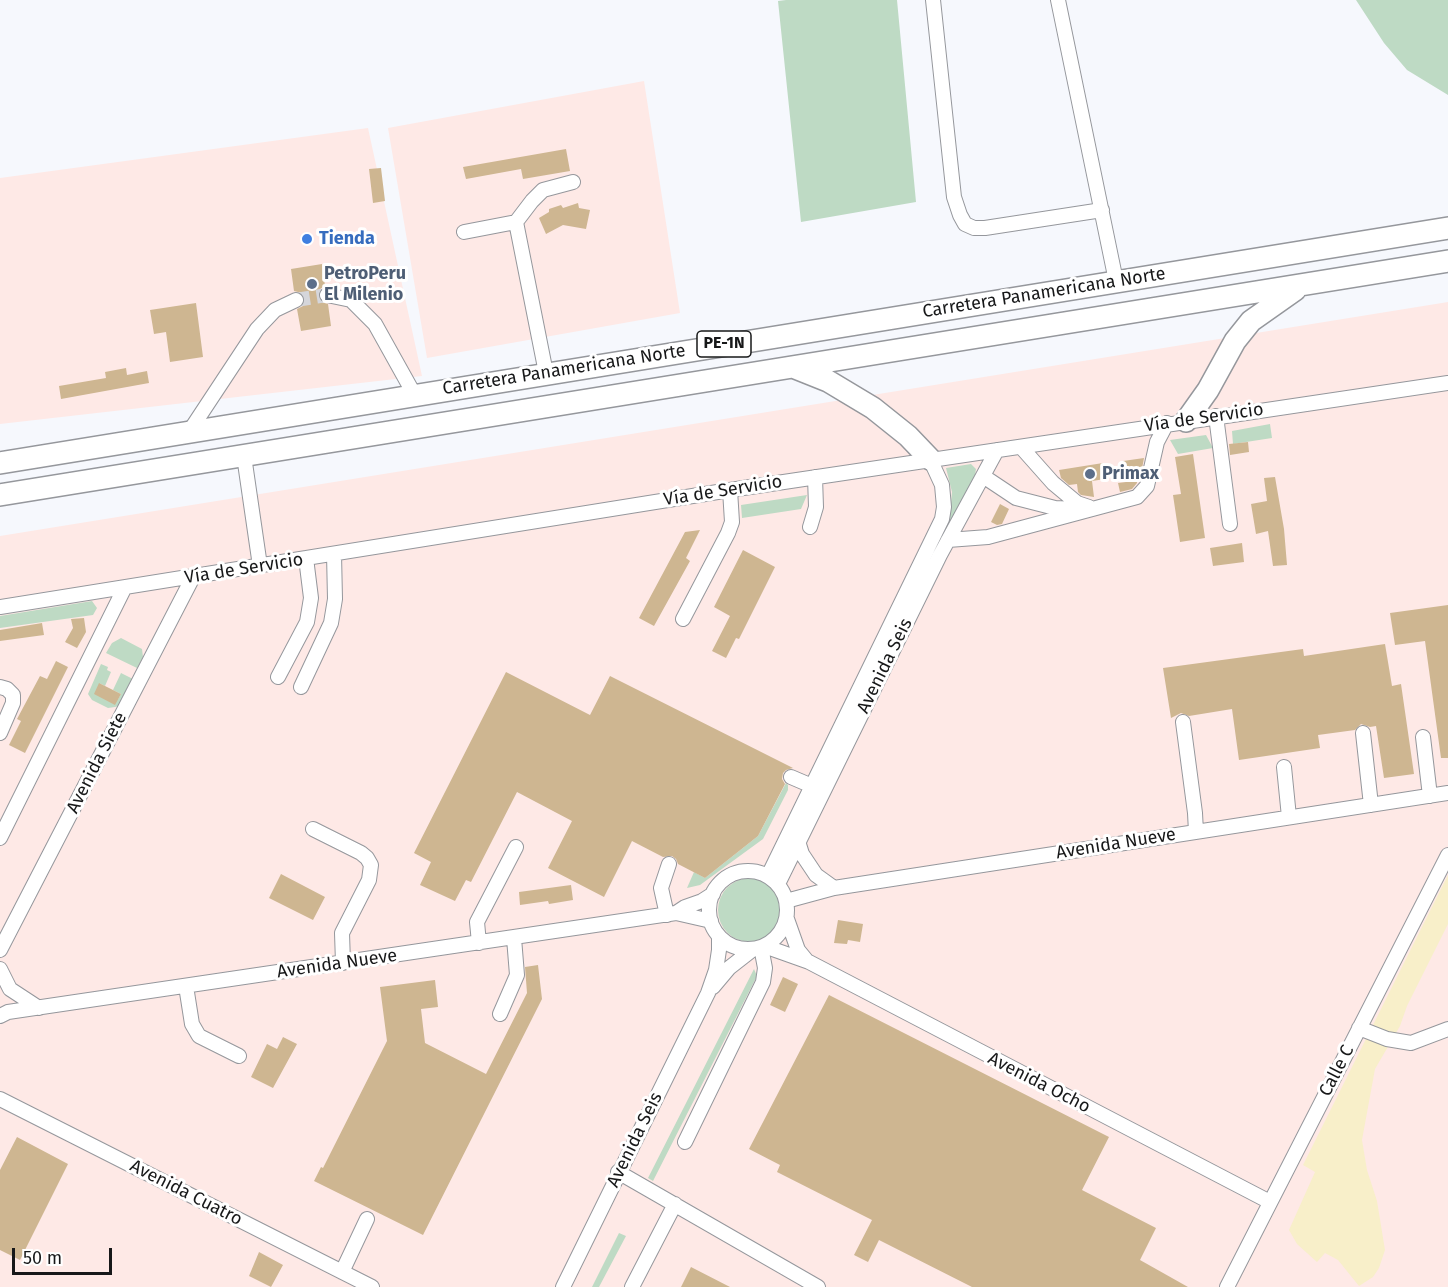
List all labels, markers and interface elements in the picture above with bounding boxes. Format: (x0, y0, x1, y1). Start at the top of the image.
place label: Tienda (319, 228, 375, 250)
marker: Tienda (300, 232, 314, 246)
place label: PetroPeru El Milenio (324, 263, 406, 306)
street label: Carretera Panamericana Norte (921, 263, 1167, 323)
marker: PetroPeru El Milenio (305, 277, 319, 291)
road number: PE-1N (697, 331, 751, 357)
street label: Carretera Panamericana Norte (441, 340, 687, 400)
street label: Vía de Servicio (1143, 399, 1265, 437)
place label: Primax (1102, 463, 1159, 485)
marker: Primax (1083, 467, 1097, 481)
street label: Vía de Servicio (662, 471, 784, 511)
street label: Vía de Servicio (183, 549, 305, 589)
street label: Avenida Seis (853, 615, 917, 717)
street label: Avenida Siete (62, 709, 132, 817)
street label: Avenida Nueve (1055, 824, 1177, 864)
street label: Avenida Nueve (276, 945, 398, 983)
street label: Calle C (1315, 1042, 1359, 1100)
street label: Avenida Ocho (984, 1048, 1094, 1118)
street label: Avenida Seis (603, 1089, 667, 1191)
street label: Avenida Cuatro (126, 1155, 246, 1231)
scale bar (15, 1236, 116, 1274)
text: 50 m (23, 1247, 62, 1269)

